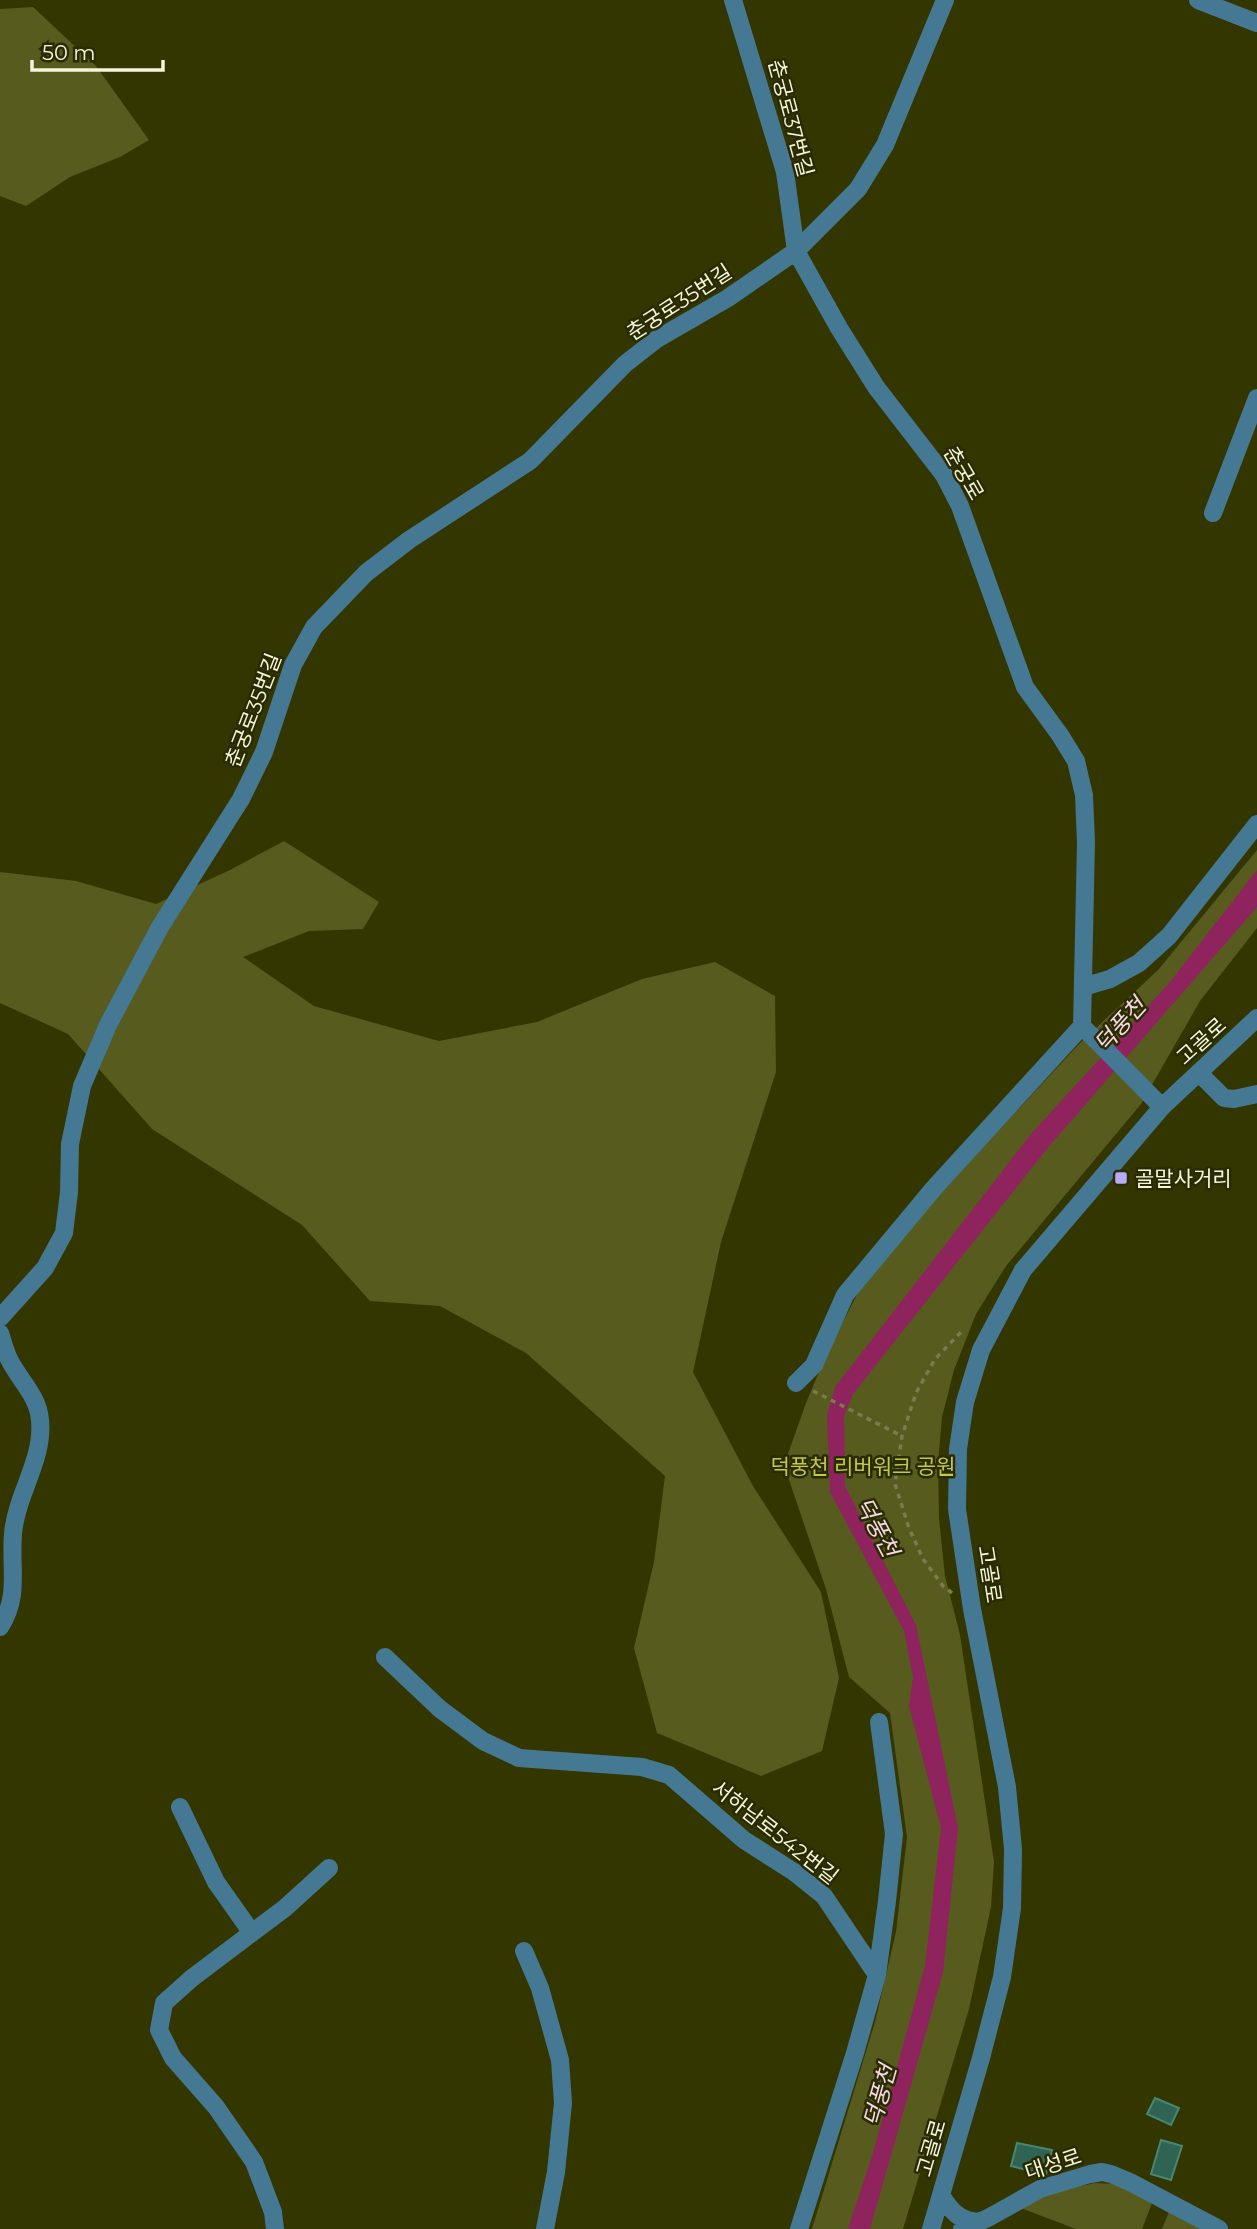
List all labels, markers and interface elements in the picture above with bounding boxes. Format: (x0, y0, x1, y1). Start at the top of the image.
scale bar (32, 28, 163, 72)
text: 50 m (42, 40, 96, 65)
street label: 춘궁로37번길 (763, 57, 819, 179)
street label: 춘궁로35번길 (622, 259, 736, 345)
street label: 춘궁로 (939, 442, 989, 504)
street label: 춘궁로35번길 (220, 649, 286, 771)
water label: 덕풍천 (1088, 990, 1154, 1058)
street label: 고골로 (1171, 1012, 1231, 1070)
place label: 골말사거리 (1135, 1166, 1232, 1191)
marker: 골말사거리 (1113, 1170, 1129, 1186)
park label: 덕풍천 리버워크 공원 (771, 1454, 955, 1479)
water label: 덕풍천 (850, 1492, 906, 1564)
street label: 고골로 (973, 1543, 1007, 1605)
street label: 서하남로542번길 (707, 1775, 843, 1889)
water label: 덕풍천 (858, 2059, 903, 2130)
street label: 고골로 (911, 2117, 951, 2179)
street label: 대성로 (1022, 2143, 1084, 2185)

